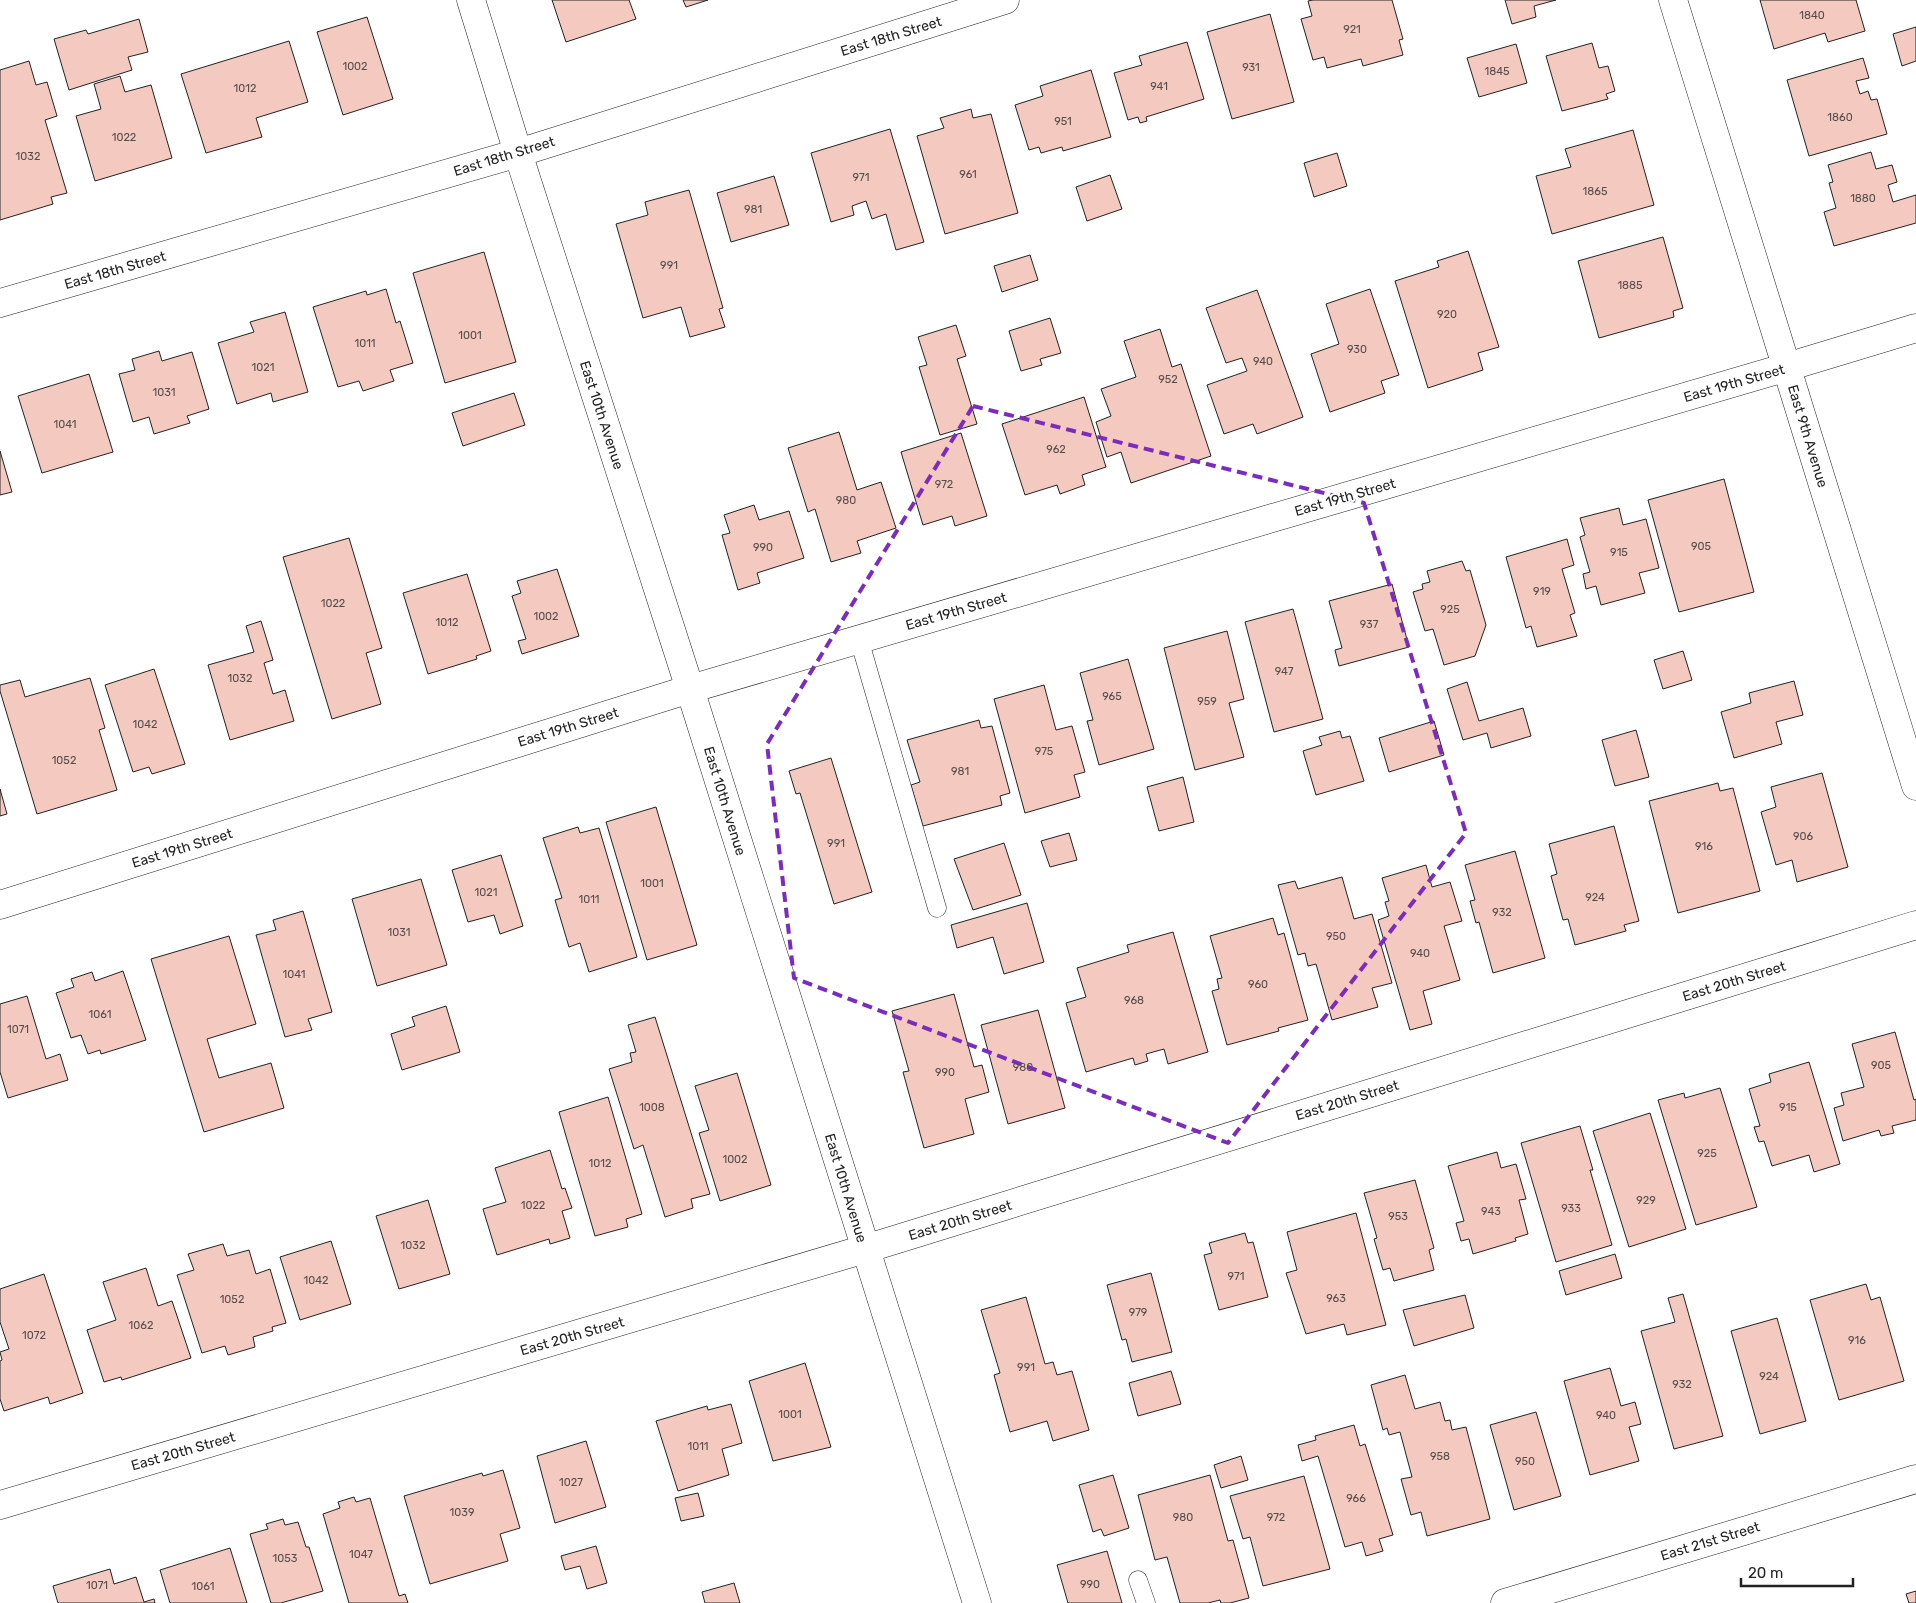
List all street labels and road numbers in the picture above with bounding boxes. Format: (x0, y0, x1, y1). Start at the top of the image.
street label: East 18th Street (838, 13, 944, 60)
street label: East 18th Street (451, 133, 557, 180)
street label: East 18th Street (62, 248, 168, 293)
street label: East 10th Avenue (576, 359, 627, 472)
street label: East 19th Street (1682, 361, 1787, 406)
street label: East 9th Avenue (1784, 383, 1831, 490)
street label: East 19th Street (1293, 475, 1398, 520)
street label: East 19th Street (904, 589, 1009, 634)
street label: East 19th Street (516, 704, 621, 751)
street label: East 10th Avenue (700, 745, 749, 858)
street label: East 19th Street (130, 825, 235, 872)
street label: East 20th Street (1680, 958, 1788, 1005)
street label: East 20th Street (1293, 1077, 1401, 1124)
street label: East 10th Avenue (821, 1132, 870, 1245)
street label: East 20th Street (906, 1197, 1014, 1244)
street label: East 20th Street (518, 1313, 627, 1359)
street label: East 20th Street (129, 1428, 238, 1474)
street label: East 21st Street (1658, 1518, 1762, 1565)

